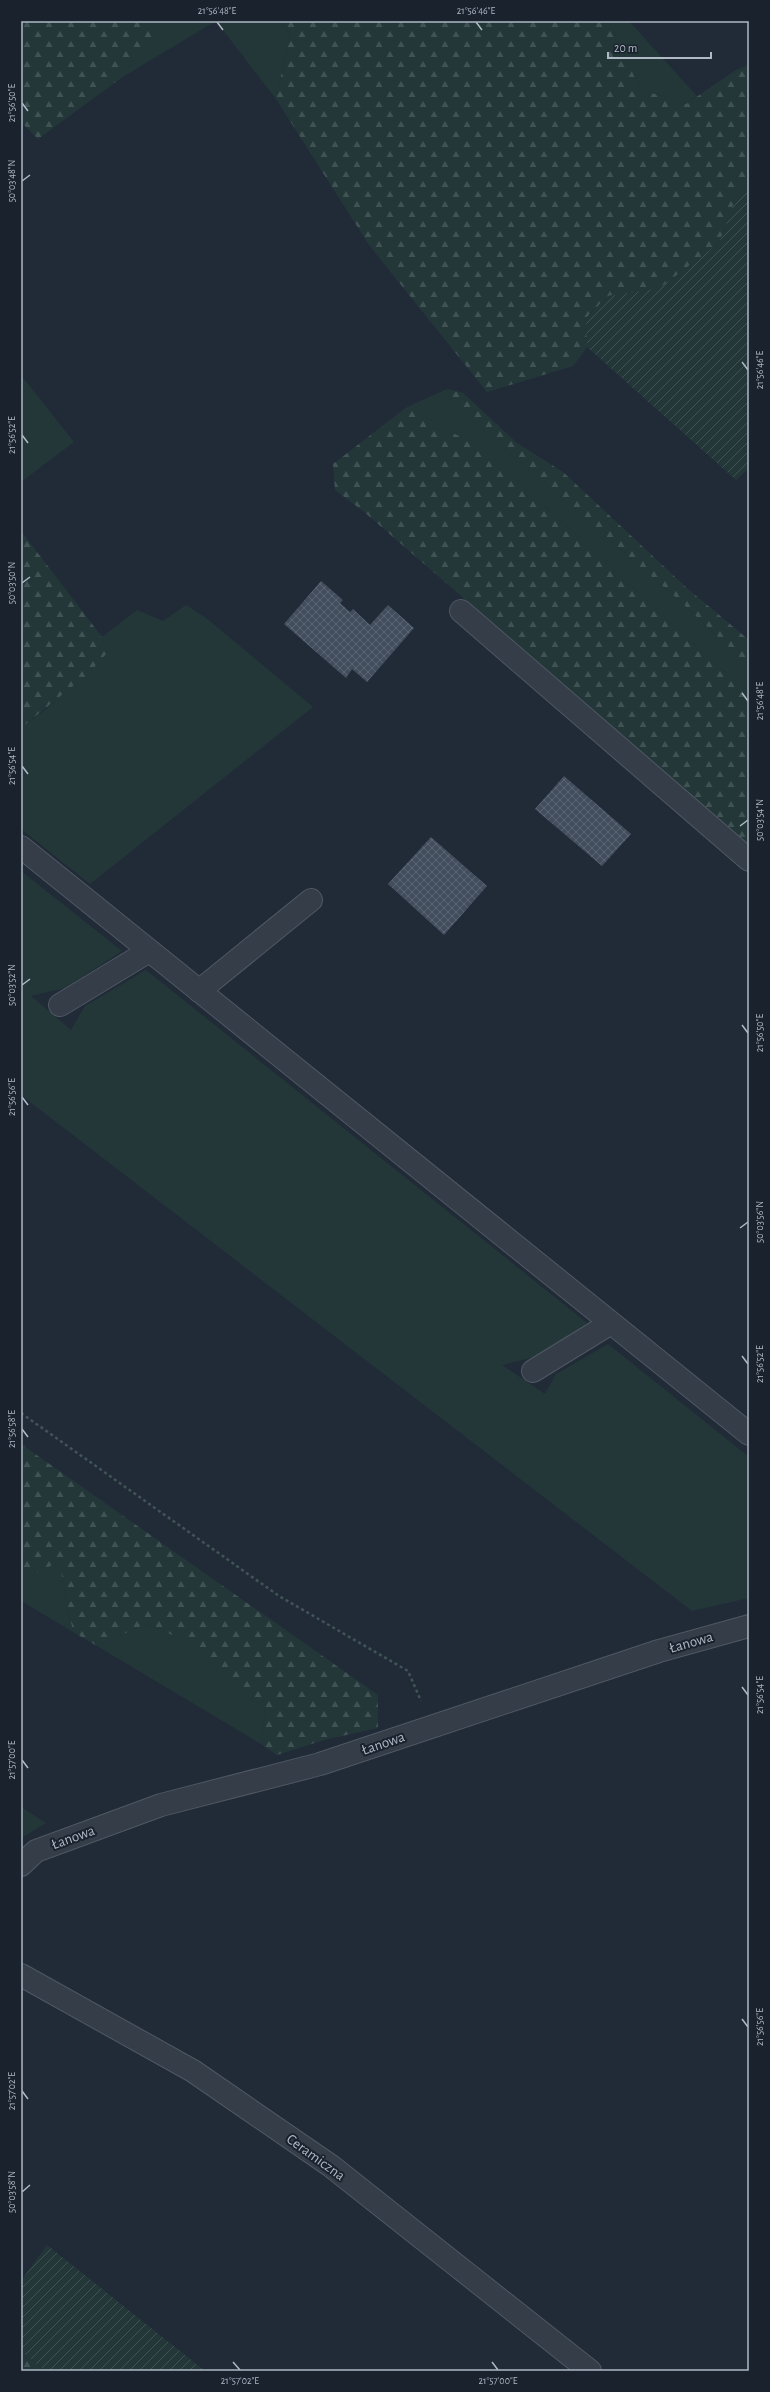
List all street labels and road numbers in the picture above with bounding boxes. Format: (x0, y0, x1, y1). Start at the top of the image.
street label: Łanowa (667, 1629, 715, 1656)
street label: Łanowa (359, 1729, 407, 1758)
street label: Łanowa (49, 1823, 97, 1852)
street label: Ceramiczna (284, 2131, 348, 2184)

